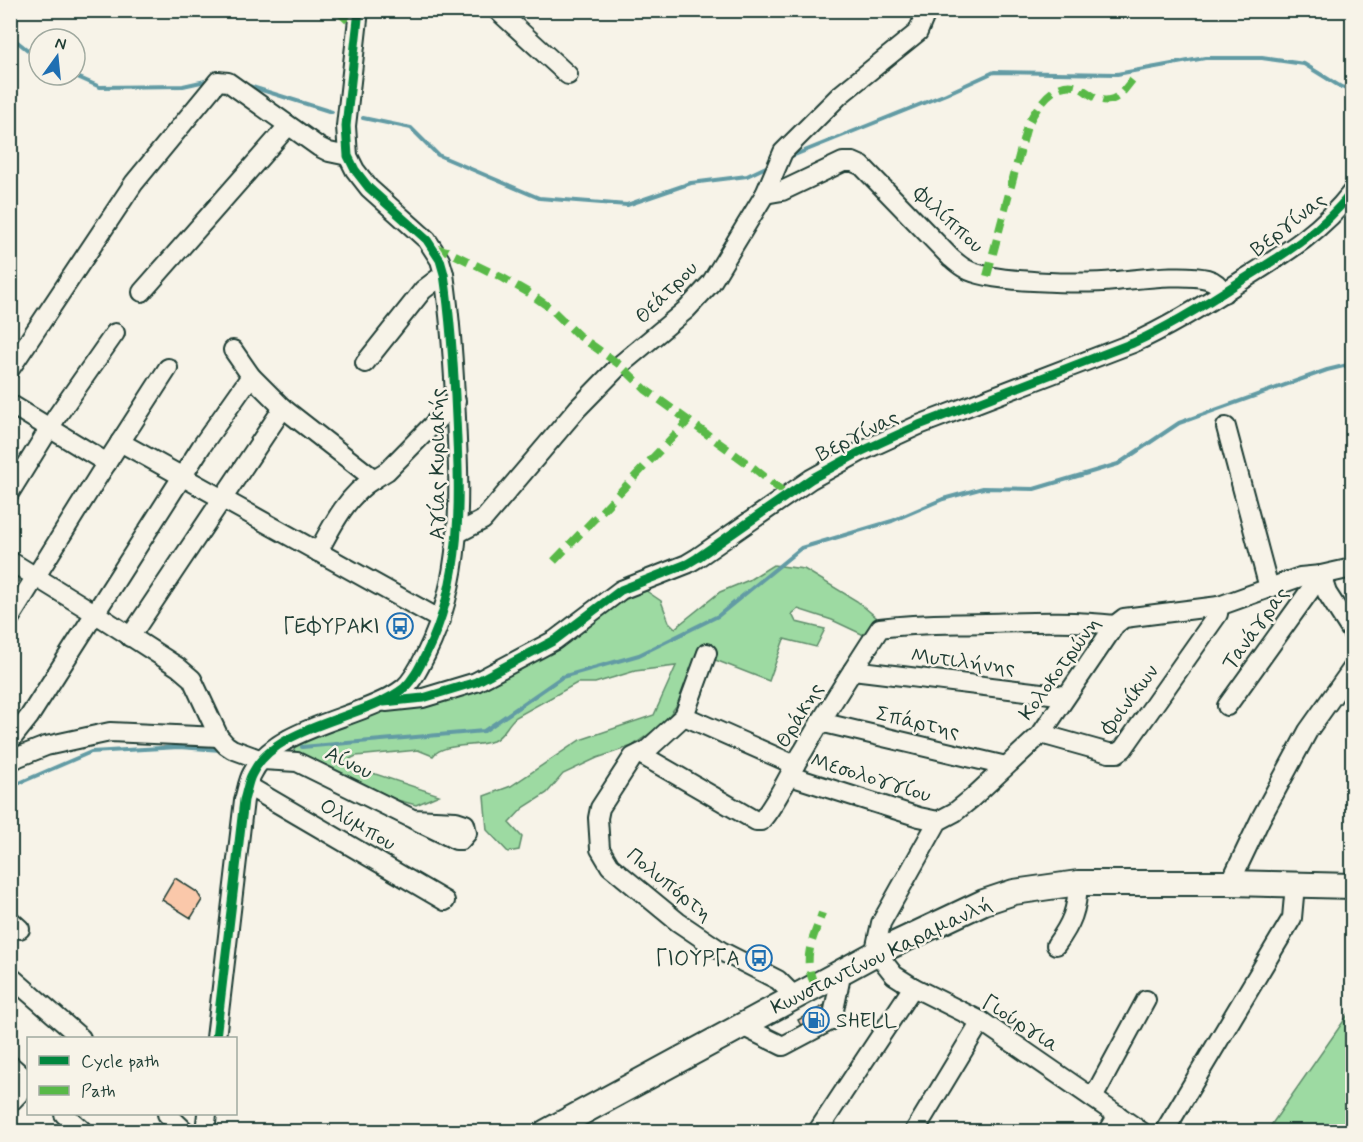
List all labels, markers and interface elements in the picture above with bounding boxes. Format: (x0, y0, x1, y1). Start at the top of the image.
north arrow (27, 27, 87, 87)
text: N (53, 32, 68, 55)
street label: Φιλίππου (906, 179, 990, 260)
street label: Βεργίνας (1245, 186, 1332, 263)
street label: Θεάτρου (629, 255, 704, 330)
street label: Αγίας Κυριακής (424, 388, 452, 540)
street label: Βεργίνας (811, 403, 903, 469)
street label: Τανάγρας (1216, 581, 1296, 676)
bus stop icon: ΓΕΦΥΡΑΚΙ (385, 611, 415, 641)
street label: Κολοκοτρώνη (1013, 611, 1107, 726)
place label: ΓΕΦΥΡΑΚΙ (283, 613, 380, 641)
street label: Μυτιλήνης (909, 642, 1017, 682)
street label: Φοινίκων (1094, 659, 1165, 741)
street label: Θράκης (769, 678, 830, 753)
street label: Σπάρτης (873, 700, 962, 746)
street label: Αίνου (320, 739, 377, 786)
street label: Μεσολογγίου (807, 746, 935, 810)
street label: Ολύμπου (314, 792, 401, 858)
street label: Πολυπόρτη (620, 841, 718, 928)
street label: Κωνσταντίνου Καραμανλή (766, 890, 997, 1022)
bus stop icon: ΓΙΟΥΡΓΑ (744, 943, 774, 973)
place label: ΓΙΟΥΡΓΑ (655, 945, 740, 973)
street label: Γιούργια (976, 988, 1064, 1059)
fuel station icon: SHELL (801, 1005, 831, 1035)
place label: SHELL (836, 1007, 897, 1035)
legend (27, 1037, 237, 1115)
text: Cycle path (81, 1050, 159, 1074)
text: Path (81, 1080, 116, 1104)

